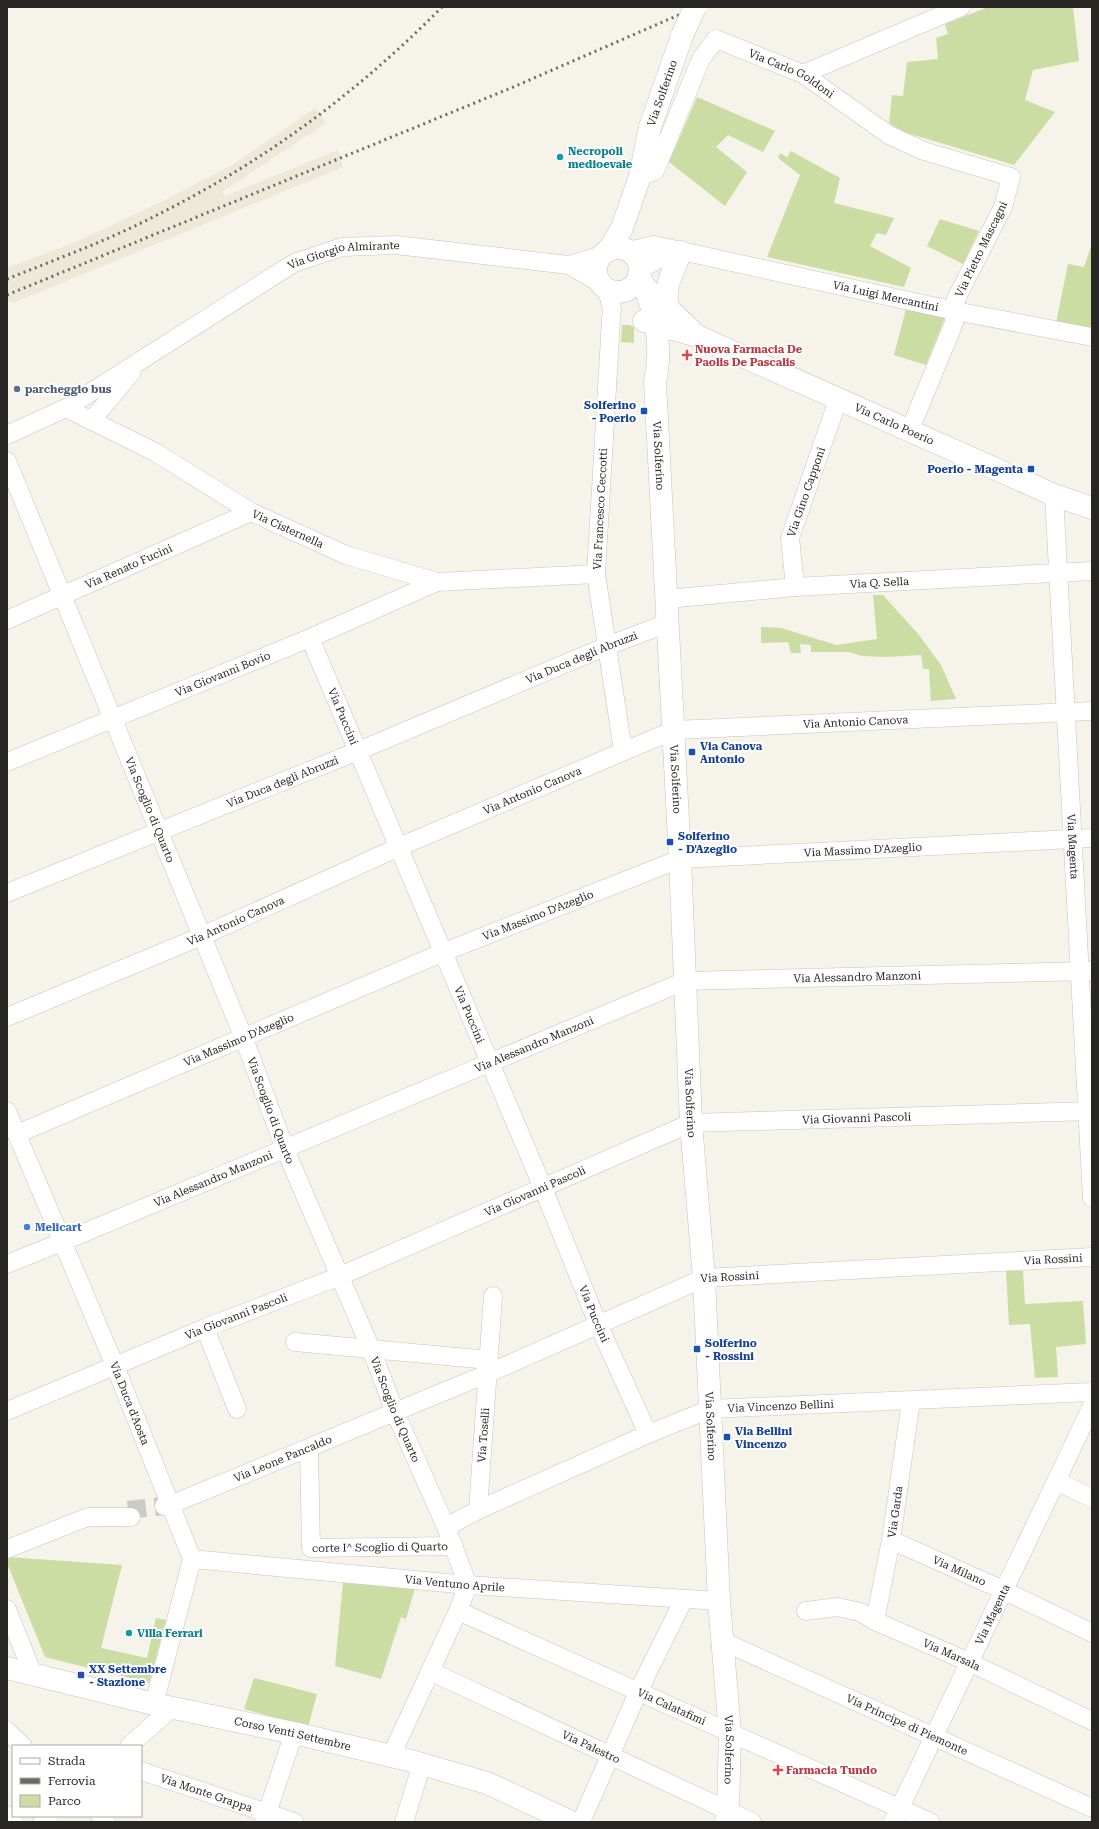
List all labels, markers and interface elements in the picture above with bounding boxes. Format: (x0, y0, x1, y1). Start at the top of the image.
street label: Via Carlo Goldoni (747, 47, 837, 101)
street label: Via Solferino (645, 58, 680, 128)
place label: Necropoli medioevale (568, 145, 633, 171)
marker: Necropoli medioevale (555, 152, 565, 162)
street label: Via Pietro Mascagni (953, 199, 1011, 299)
street label: Via Giorgio Almirante (285, 239, 400, 272)
street label: Via Luigi Mercantini (832, 278, 940, 314)
place label: Nuova Farmacia De Paolis De Pascalis (695, 343, 803, 369)
marker: Nuova Farmacia De Paolis De Pascalis (682, 350, 692, 360)
place label: parcheggio bus (25, 383, 112, 396)
marker: parcheggio bus (12, 384, 22, 394)
place label: Solferino - Poerio (584, 399, 636, 425)
street label: Via Carlo Poerio (852, 401, 936, 448)
marker: Solferino - Poerio (639, 406, 649, 416)
street label: Via Solferino (650, 421, 667, 491)
street label: Via Gino Capponi (785, 445, 828, 539)
street label: Via Francesco Ceccotti (591, 447, 610, 570)
place label: Poerio - Magenta (927, 463, 1024, 476)
marker: Poerio - Magenta (1026, 464, 1036, 474)
street label: Via Cisternella (250, 507, 326, 551)
street label: Via Renato Fucini (83, 541, 175, 592)
street label: Via Q. Sella (849, 575, 909, 591)
street label: Via Duca degli Abruzzi (524, 629, 640, 687)
street label: Via Giovanni Bovio (173, 649, 273, 700)
street label: Via Puccini (325, 686, 361, 747)
street label: Via Antonio Canova (803, 713, 909, 731)
place label: Via Canova Antonio (700, 740, 763, 766)
street label: Via Solferino (667, 744, 684, 815)
marker: Via Canova Antonio (687, 747, 697, 757)
street label: Via Duca degli Abruzzi (225, 753, 341, 811)
street label: Via Scoglio di Quarto (122, 755, 177, 865)
street label: Via Antonio Canova (481, 764, 583, 817)
street label: Via Magenta (1064, 813, 1081, 880)
place label: Solferino - D'Azeglio (678, 830, 737, 856)
marker: Solferino - D'Azeglio (665, 837, 675, 847)
street label: Via Massimo D'Azeglio (804, 841, 923, 860)
street label: Via Massimo D'Azeglio (481, 888, 596, 943)
street label: Via Antonio Canova (185, 894, 287, 949)
street label: Via Alessandro Manzoni (793, 969, 922, 985)
street label: Via Puccini (451, 984, 487, 1046)
street label: Via Massimo D'Azeglio (182, 1011, 296, 1069)
street label: Via Alessandro Manzoni (473, 1014, 596, 1075)
street label: Via Scoglio di Quarto (244, 1055, 297, 1166)
street label: Via Solferino (682, 1068, 698, 1138)
street label: Via Giovanni Pascoli (802, 1110, 912, 1127)
street label: Via Alessandro Manzoni (152, 1148, 275, 1210)
street label: Via Giovanni Pascoli (483, 1164, 588, 1219)
place label: Melicart (35, 1221, 82, 1234)
marker: Melicart (22, 1222, 32, 1232)
street label: Via Rossini (1023, 1251, 1083, 1268)
street label: Via Rossini (700, 1269, 760, 1285)
street label: Via Puccini (576, 1283, 612, 1345)
street label: Via Giovanni Pascoli (183, 1291, 290, 1343)
place label: Solferino - Rossini (705, 1337, 757, 1363)
marker: Solferino - Rossini (692, 1344, 702, 1354)
street label: Via Scoglio di Quarto (368, 1355, 423, 1465)
street label: Via Duca d'Aosta (107, 1360, 152, 1447)
street label: Via Solferino (702, 1391, 718, 1461)
street label: Via Vincenzo Bellini (727, 1397, 835, 1415)
street label: Via Toselli (475, 1407, 492, 1463)
place label: Via Bellini Vincenzo (735, 1425, 793, 1451)
marker: Via Bellini Vincenzo (722, 1432, 732, 1442)
street label: Via Leone Pancaldo (232, 1433, 334, 1485)
street label: Via Garda (885, 1485, 906, 1539)
street label: corte I^ Scoglio di Quarto (312, 1540, 448, 1555)
street label: Via Milano (931, 1553, 988, 1589)
street label: Via Ventuno Aprile (404, 1573, 505, 1594)
street label: Via Magenta (973, 1582, 1013, 1647)
place label: Villa Ferrari (137, 1627, 203, 1640)
marker: Villa Ferrari (124, 1628, 134, 1638)
street label: Via Marsala (921, 1637, 982, 1673)
place label: XX Settembre - Stazione (89, 1663, 167, 1689)
marker: XX Settembre - Stazione (76, 1670, 86, 1680)
street label: Via Calatafimi (635, 1686, 708, 1728)
street label: Via Principe di Piemonte (844, 1692, 970, 1758)
street label: Via Solferino (722, 1714, 736, 1785)
street label: Corso Venti Settembre (233, 1715, 352, 1753)
street label: Via Palestro (560, 1728, 622, 1766)
legend (12, 1745, 142, 1817)
text: Strada (48, 1754, 86, 1768)
place label: Farmacia Tundo (786, 1764, 877, 1777)
marker: Farmacia Tundo (773, 1765, 783, 1775)
street label: Via Monte Grappa (159, 1772, 254, 1815)
text: Ferrovia (48, 1774, 96, 1788)
text: Parco (48, 1794, 81, 1808)

